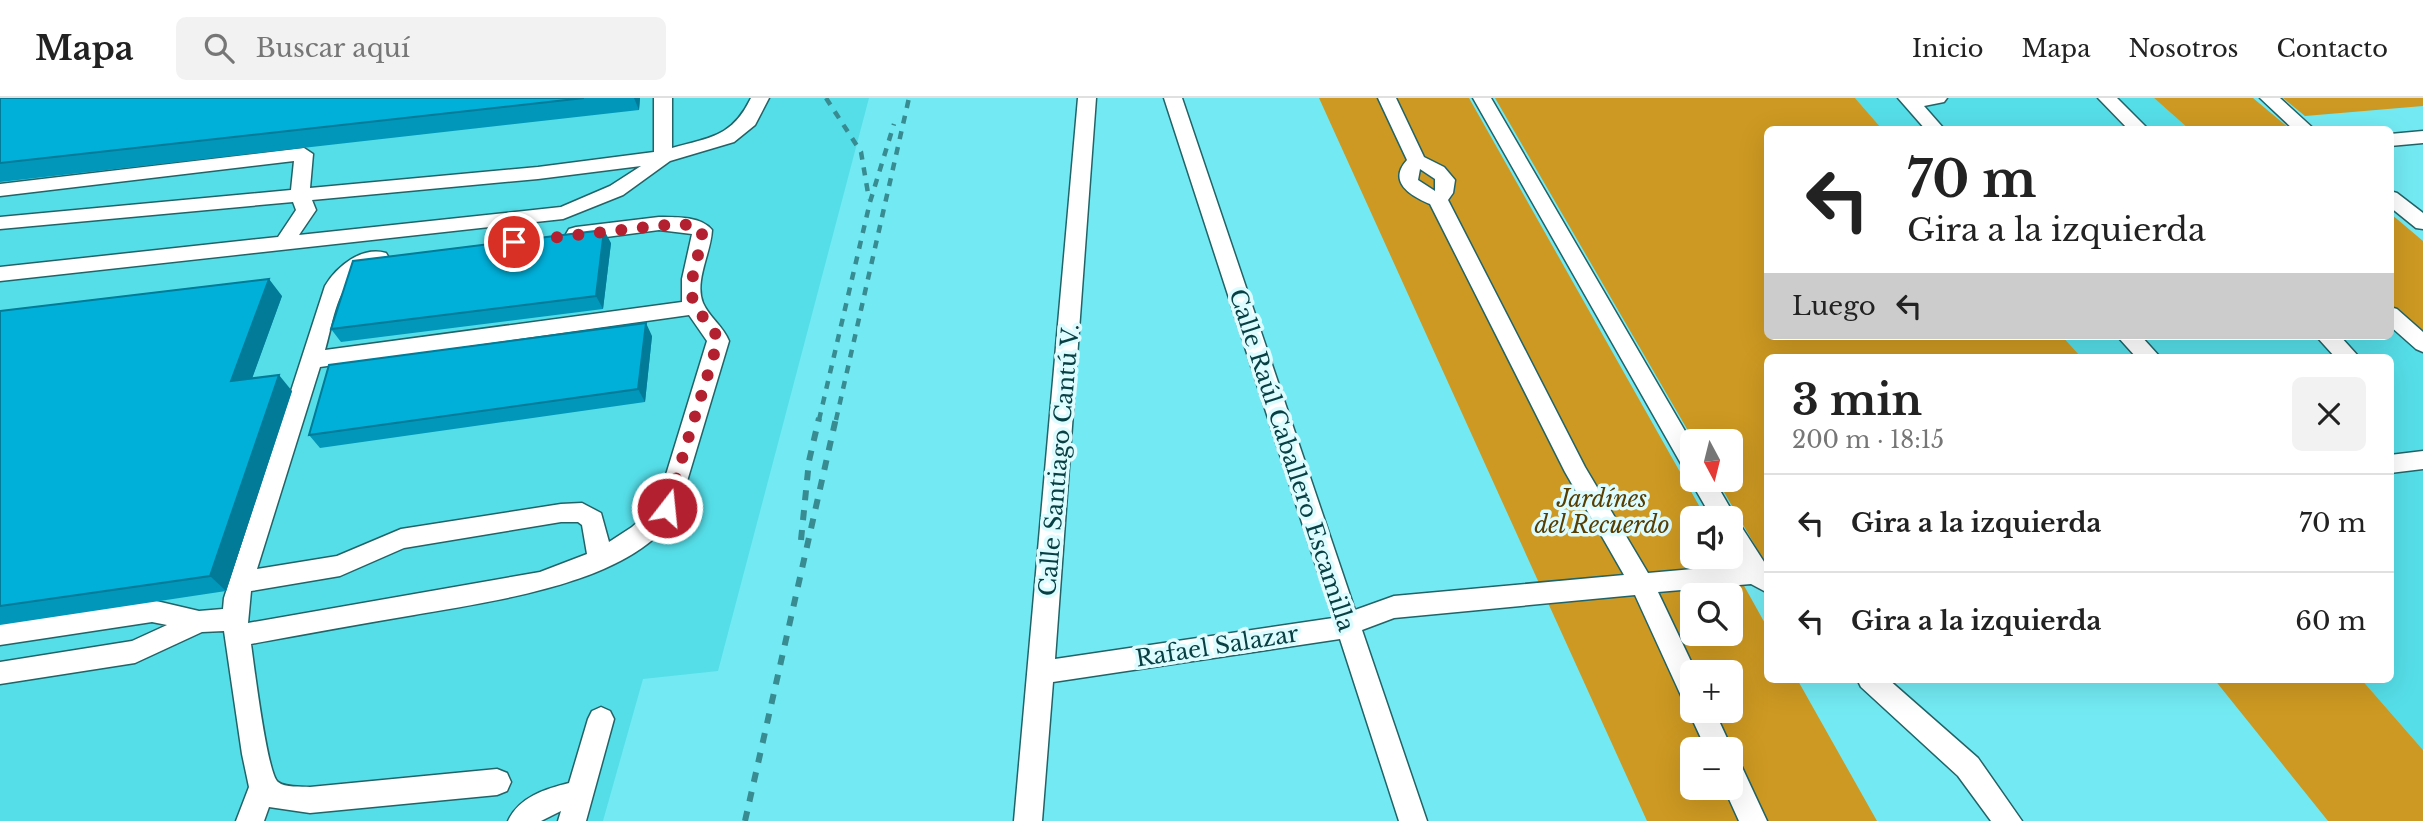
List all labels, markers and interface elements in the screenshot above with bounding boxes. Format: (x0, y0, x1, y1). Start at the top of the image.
search box (176, 17, 666, 80)
text: Mapa (35, 28, 134, 69)
icon: search (200, 29, 238, 67)
text: Buscar aquí (256, 32, 410, 64)
text: Inicio (1912, 34, 1983, 63)
text: Mapa (2021, 34, 2090, 63)
text: Nosotros (2128, 34, 2239, 63)
text: Contacto (2277, 34, 2388, 63)
text: 70 m (1907, 149, 2037, 210)
icon: left (1792, 154, 1883, 245)
text: Gira a la izquierda (1907, 210, 2206, 250)
pin (484, 212, 544, 272)
icon: arrive (495, 223, 533, 261)
street label: Calle Raúl Caballero Escamilla (1223, 285, 1361, 635)
icon: left (1890, 287, 1928, 325)
text: Luego (1792, 290, 1876, 322)
street label: Calle Santiago Cantú V. (1033, 323, 1085, 597)
text: 3 min (1792, 374, 1922, 426)
button: close (2292, 377, 2366, 451)
text: 200 m · 18:15 (1792, 426, 1944, 454)
north arrow (1680, 429, 1743, 492)
map controls (1680, 429, 1743, 800)
position arrow (630, 471, 704, 545)
park label: Jardínes del Recuerdo (1535, 485, 1670, 539)
icon: left (1792, 504, 1830, 542)
button: sound (1680, 506, 1743, 569)
text: Gira a la izquierda (1851, 507, 2101, 539)
text: 70 m (2299, 507, 2366, 539)
button: search (1680, 583, 1743, 646)
icon: left (1792, 602, 1830, 640)
text: Gira a la izquierda (1851, 605, 2101, 637)
text: 60 m (2295, 605, 2366, 637)
street label: Rafael Salazar (1133, 619, 1301, 673)
button: + (1680, 660, 1743, 723)
button: − (1680, 737, 1743, 800)

